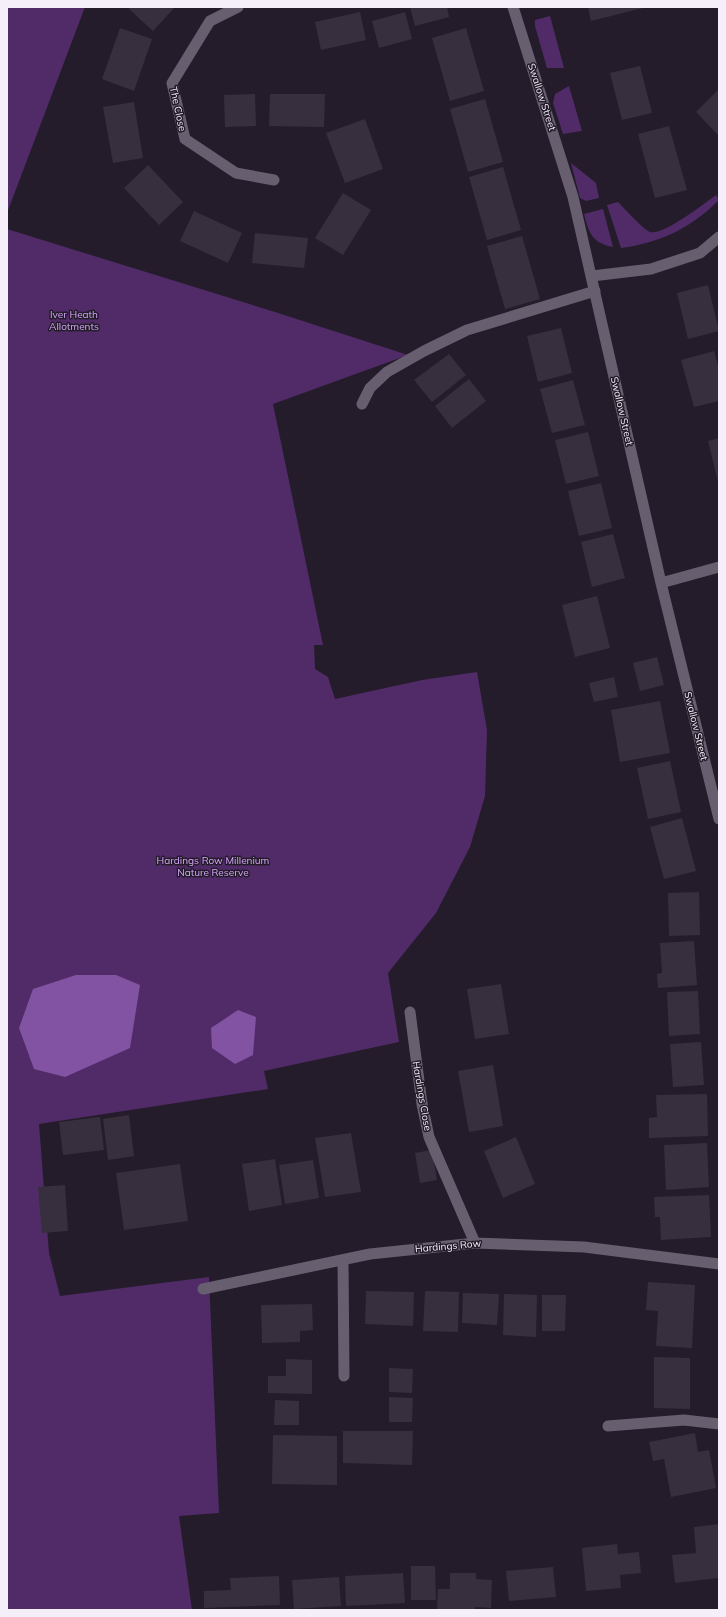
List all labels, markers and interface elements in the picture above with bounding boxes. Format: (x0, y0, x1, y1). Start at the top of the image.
street label: Swallow Street (525, 62, 559, 133)
street label: The Close (167, 86, 189, 132)
park label: Iver Heath Allotments (49, 308, 99, 333)
street label: Swallow Street (608, 375, 636, 447)
street label: Swallow Street (681, 690, 711, 762)
park label: Hardings Row Millenium Nature Reserve (157, 854, 270, 879)
street label: Hardings Close (409, 1060, 435, 1132)
street label: Hardings Row (414, 1237, 482, 1255)

